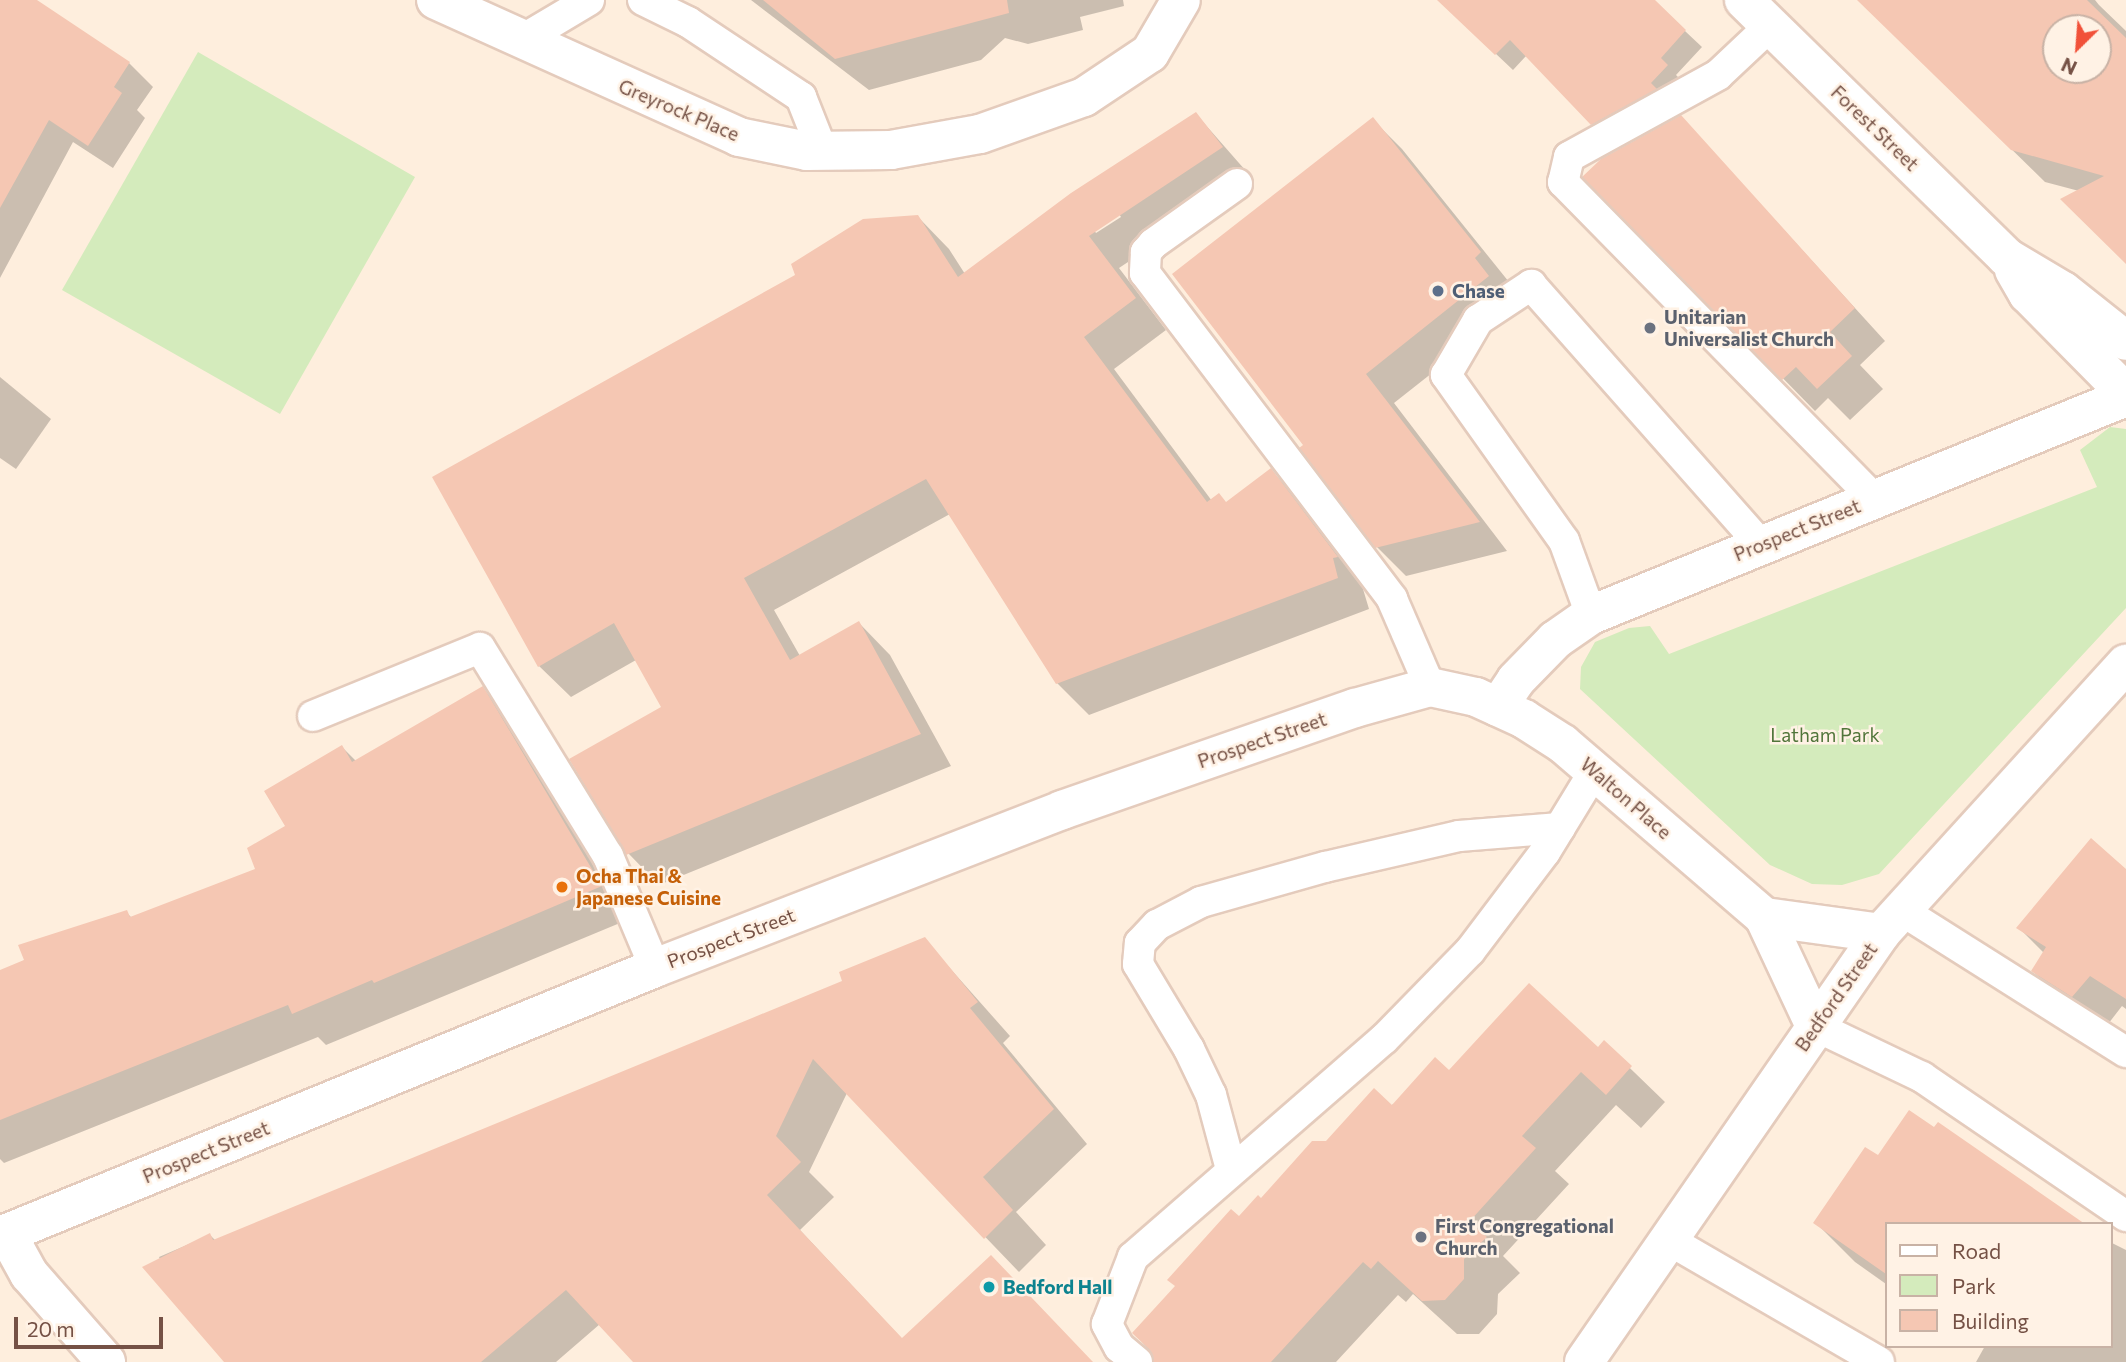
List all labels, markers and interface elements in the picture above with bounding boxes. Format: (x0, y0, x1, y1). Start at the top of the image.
north arrow (2042, 14, 2112, 84)
text: N (2057, 53, 2080, 80)
street label: Greyrock Place (615, 74, 743, 146)
street label: Forest Street (1826, 81, 1924, 175)
place label: Chase (1452, 280, 1505, 302)
marker: Chase (1430, 283, 1446, 299)
place label: Unitarian Universalist Church (1664, 306, 1834, 350)
marker: Unitarian Universalist Church (1642, 320, 1658, 336)
street label: Prospect Street (1730, 494, 1864, 566)
street label: Prospect Street (1195, 707, 1329, 773)
park label: Latham Park (1770, 724, 1880, 746)
street label: Walton Place (1576, 752, 1676, 844)
place label: Ocha Thai & Japanese Cuisine (576, 865, 721, 909)
marker: Ocha Thai & Japanese Cuisine (554, 879, 570, 895)
street label: Prospect Street (664, 903, 798, 973)
street label: Bedford Street (1790, 938, 1882, 1056)
street label: Prospect Street (139, 1116, 273, 1188)
place label: First Congregational Church (1435, 1215, 1614, 1259)
legend (1884, 1222, 2112, 1348)
marker: First Congregational Church (1413, 1229, 1429, 1245)
text: Road (1952, 1238, 2001, 1263)
text: Park (1952, 1273, 1996, 1298)
place label: Bedford Hall (1003, 1276, 1112, 1298)
marker: Bedford Hall (981, 1279, 997, 1295)
scale bar (18, 1302, 166, 1346)
text: Building (1952, 1308, 2029, 1333)
text: 20 m (27, 1316, 75, 1341)

